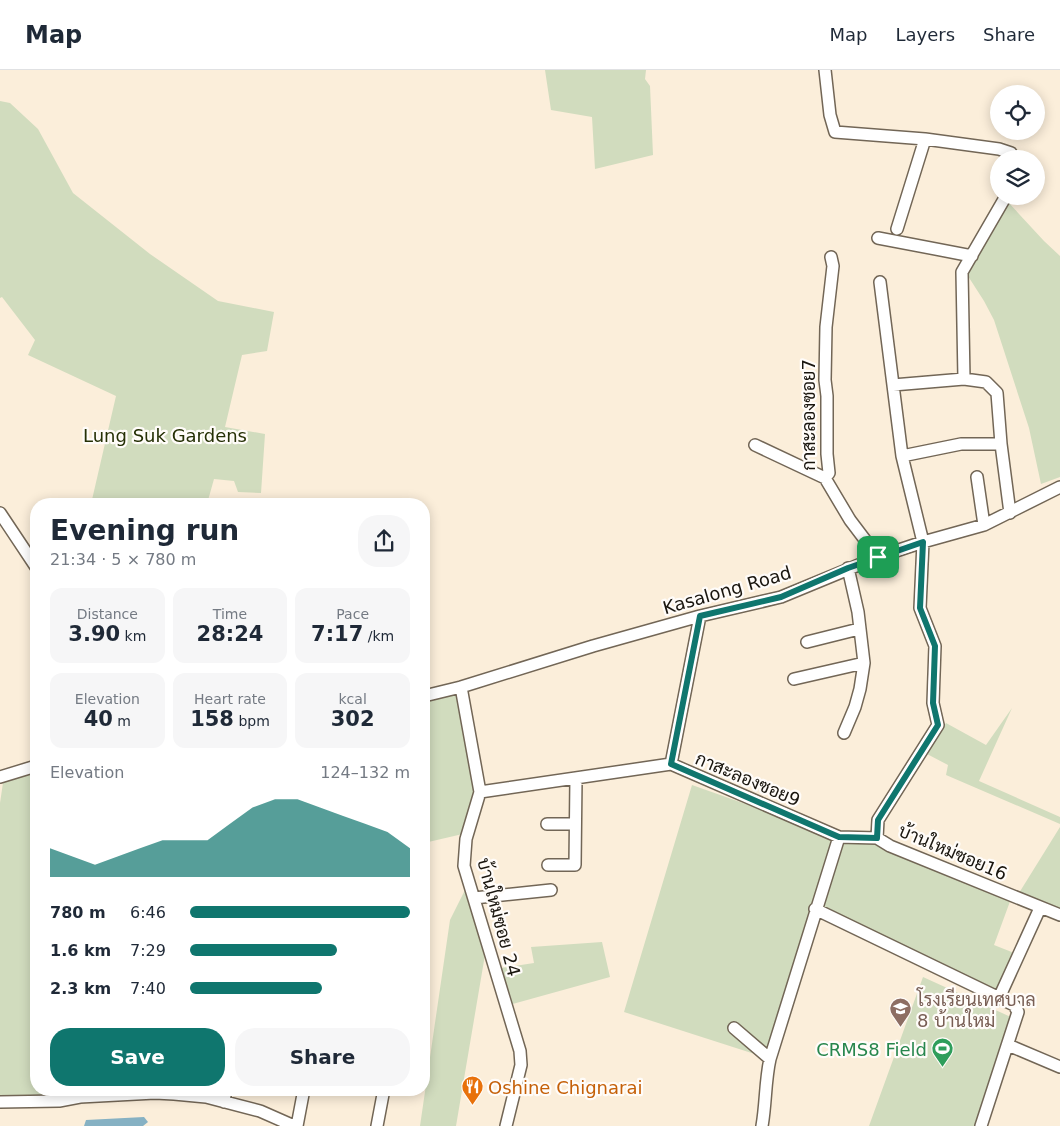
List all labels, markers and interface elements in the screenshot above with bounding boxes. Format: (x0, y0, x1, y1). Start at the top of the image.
text: Map (25, 21, 82, 49)
text: Map (829, 24, 867, 45)
text: Layers (895, 24, 955, 45)
text: Share (983, 24, 1035, 45)
map controls (990, 85, 1045, 205)
button: locate (990, 85, 1045, 140)
button: layers (990, 150, 1045, 205)
street label: กาสะลองซอย7 (798, 359, 819, 471)
park label: Lung Suk Gardens (83, 425, 247, 446)
text: Evening run (50, 514, 239, 547)
button: share (358, 515, 410, 567)
pin (857, 536, 899, 578)
icon: arrive (864, 543, 892, 571)
text: 21:34 · 5 × 780 m (50, 550, 196, 569)
street label: Kasalong Road (660, 562, 794, 618)
text: Distance (77, 606, 138, 622)
text: Time (213, 606, 247, 622)
text: Pace (336, 606, 369, 622)
text: 3.90 (68, 622, 120, 646)
text: 28:24 (197, 622, 263, 646)
text: 7:17 (311, 622, 363, 646)
text: km (120, 628, 146, 644)
text: /km (363, 628, 394, 644)
text: Elevation (75, 691, 140, 707)
text: Heart rate (194, 691, 266, 707)
text: kcal (339, 691, 367, 707)
text: 40 (84, 707, 113, 731)
text: 158 (190, 707, 234, 731)
text: 302 (331, 707, 375, 731)
text: m (113, 713, 131, 729)
text: bpm (234, 713, 270, 729)
street label: กาสะลองซอย9 (692, 748, 804, 810)
text: Elevation (50, 763, 124, 782)
text: 124–132 m (320, 763, 410, 782)
street label: บ้านใหม่ซอย16 (896, 818, 1011, 884)
street label: บ้านใหม่ซอย 24 (473, 855, 527, 978)
text: 780 m (50, 903, 106, 922)
text: 6:46 (130, 903, 166, 922)
text: 1.6 km (50, 941, 111, 960)
text: 7:29 (130, 941, 166, 960)
text: 2.3 km (50, 979, 111, 998)
text: 7:40 (130, 979, 166, 998)
place label: โรงเรียนเทศบาล 8 บ้านใหม่ (916, 987, 1036, 1031)
school or university icon: โรงเรียนเทศบาล 8 บ้านใหม่ (889, 997, 913, 1028)
button: Save (50, 1028, 225, 1086)
button: Share (235, 1028, 410, 1086)
sports icon: CRMS8 Field (931, 1037, 955, 1068)
place label: CRMS8 Field (816, 1039, 927, 1060)
restaurant icon: Oshine Chignarai (460, 1075, 484, 1106)
place label: Oshine Chignarai (488, 1077, 642, 1098)

